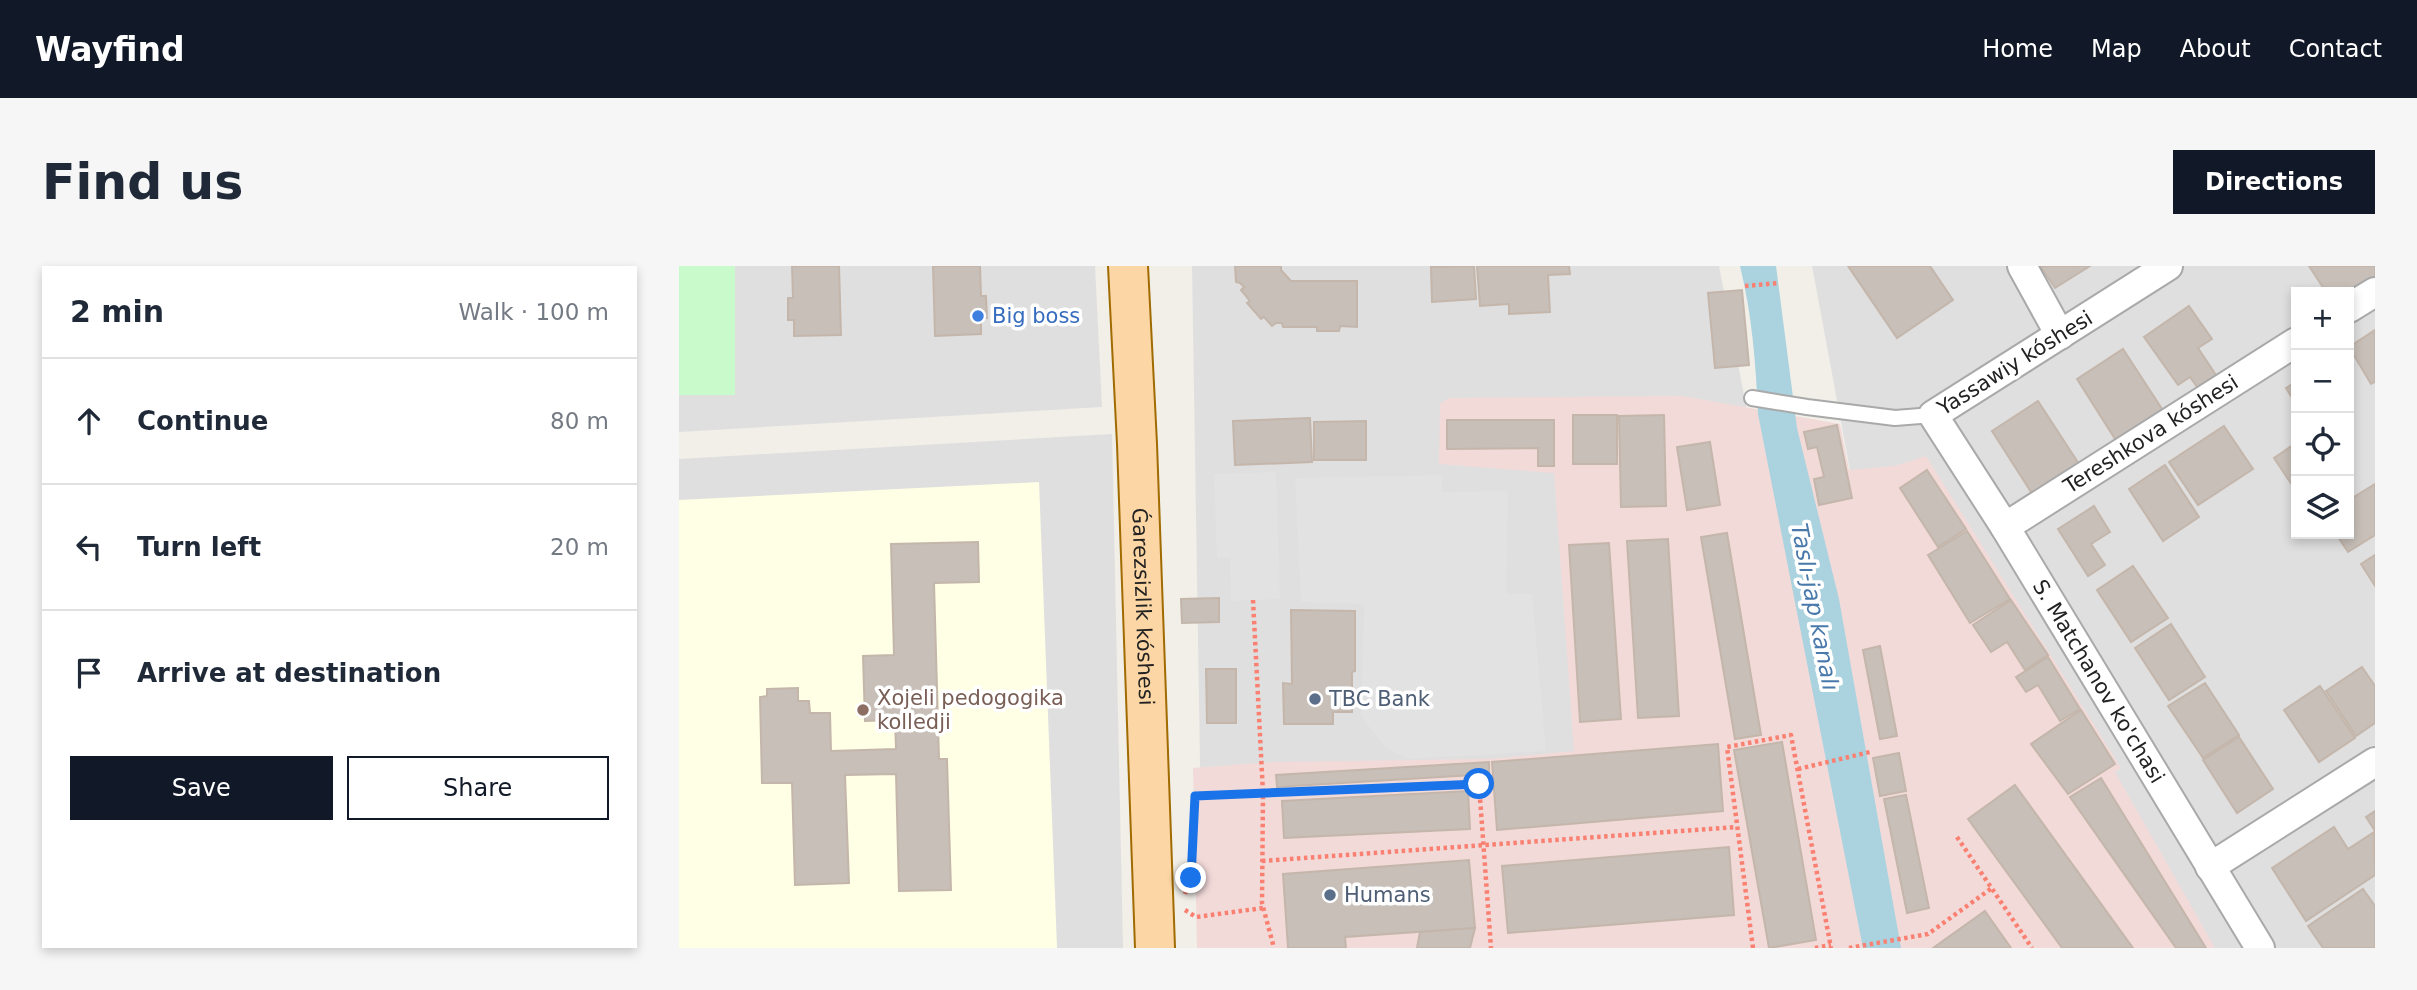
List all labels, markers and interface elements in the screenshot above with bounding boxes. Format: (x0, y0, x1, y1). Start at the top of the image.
text: Wayfind (35, 30, 185, 69)
text: Home (1982, 35, 2053, 63)
text: Map (2091, 35, 2142, 63)
text: About (2180, 35, 2251, 63)
text: Contact (2289, 35, 2382, 63)
button: Directions (2173, 150, 2375, 214)
text: Find us (42, 154, 243, 211)
map controls (2291, 287, 2354, 539)
button: + (2291, 287, 2354, 350)
text: 2 min (70, 294, 164, 329)
text: Walk · 100 m (458, 299, 609, 325)
place label: Big boss (992, 304, 1080, 328)
street label: Yassawiy kóshesi (1932, 306, 2097, 421)
marker: Big boss (970, 308, 986, 324)
button: − (2291, 350, 2354, 413)
street label: Tereshkova kóshesi (2058, 370, 2243, 499)
icon: ahead (70, 402, 108, 440)
text: Continue (137, 406, 268, 436)
text: 80 m (550, 408, 609, 434)
button: locate (2291, 413, 2354, 476)
button: layers (2291, 476, 2354, 539)
street label: Ǵarezsizlik kóshesi (1127, 507, 1158, 706)
water label: Taslı-jap kanalı (1786, 521, 1844, 693)
icon: left (70, 528, 108, 566)
text: Turn left (137, 532, 261, 562)
text: 20 m (550, 534, 609, 560)
street label: S. Matchanov ko'chasi (2028, 575, 2169, 788)
icon: arrive (70, 654, 108, 692)
text: Arrive at destination (137, 658, 441, 688)
place label: Xojeli pedogogika kolledji (877, 686, 1064, 734)
place label: TBC Bank (1328, 687, 1431, 711)
marker: TBC Bank (1307, 691, 1323, 707)
marker: Xojeli pedogogika kolledji (855, 702, 871, 718)
button: Save (70, 756, 333, 820)
button: Share (347, 756, 609, 820)
route start (1463, 768, 1494, 799)
route end (1175, 862, 1206, 893)
place label: Humans (1344, 883, 1431, 907)
marker: Humans (1322, 887, 1338, 903)

